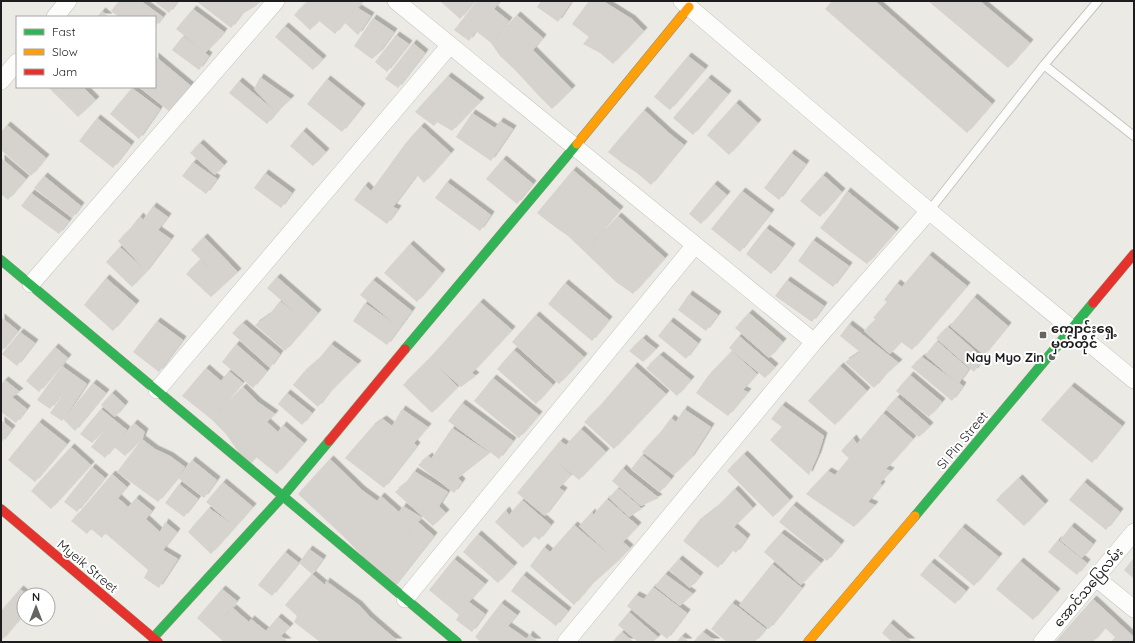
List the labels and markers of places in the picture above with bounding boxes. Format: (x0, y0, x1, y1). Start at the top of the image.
place label: ကျောင်းရှေ့ မှတ်တိုင် (1051, 319, 1118, 355)
marker: ကျောင်းရှေ့ မှတ်တိုင် (1038, 330, 1048, 340)
place label: Nay Myo Zin (966, 349, 1044, 365)
marker: Nay Myo Zin (1047, 352, 1057, 362)

